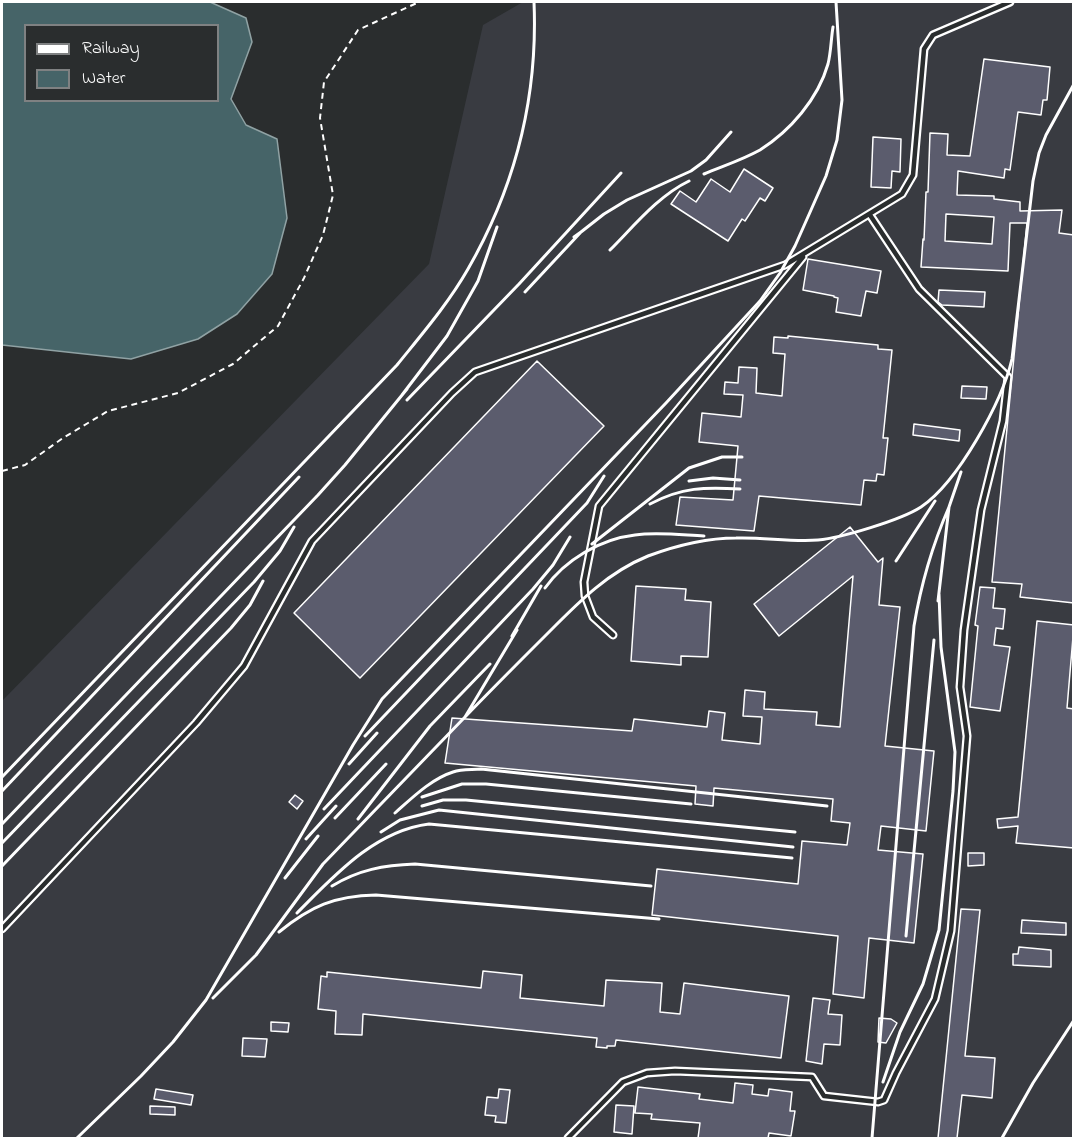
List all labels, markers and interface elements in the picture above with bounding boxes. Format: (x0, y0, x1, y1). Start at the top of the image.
legend (24, 24, 219, 102)
text: Railway (82, 36, 139, 62)
text: Water (82, 66, 125, 92)

